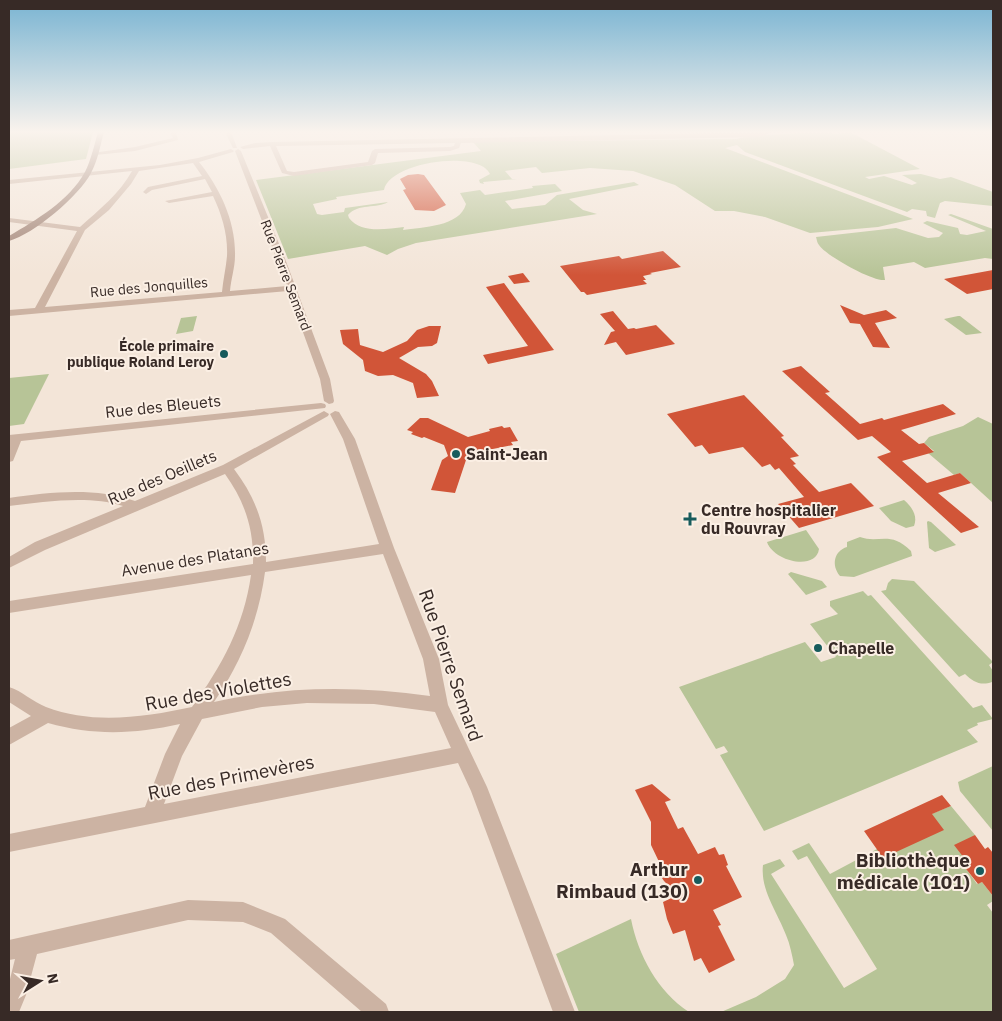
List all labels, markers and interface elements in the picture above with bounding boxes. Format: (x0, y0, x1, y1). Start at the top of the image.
street label: Rue Pierre Semard (257, 217, 315, 333)
street label: Rue des Jonquilles (89, 273, 209, 301)
place label: École primaire publique Roland Leroy (67, 336, 215, 371)
marker: École primaire publique Roland Leroy (218, 348, 230, 360)
street label: Rue des Bleuets (104, 390, 222, 422)
place label: Saint-Jean (466, 444, 548, 464)
street label: Rue des Oeillets (104, 445, 220, 509)
marker: Saint-Jean (450, 448, 462, 460)
place label: Centre hospitalier du Rouvray (701, 500, 837, 538)
marker: Centre hospitalier du Rouvray (683, 512, 697, 526)
street label: Avenue des Platanes (120, 537, 270, 581)
street label: Rue Pierre Semard (414, 586, 488, 744)
place label: Chapelle (828, 638, 894, 658)
marker: Chapelle (812, 642, 824, 654)
street label: Rue des Violettes (143, 666, 293, 716)
street label: Rue des Primevères (146, 749, 316, 805)
place label: Bibliothèque médicale (101) (837, 848, 970, 894)
place label: Arthur Rimbaud (130) (556, 857, 688, 903)
marker: Bibliothèque médicale (101) (974, 865, 986, 877)
marker: Arthur Rimbaud (130) (692, 874, 704, 886)
north arrow (15, 956, 65, 1006)
text: N (43, 972, 63, 985)

